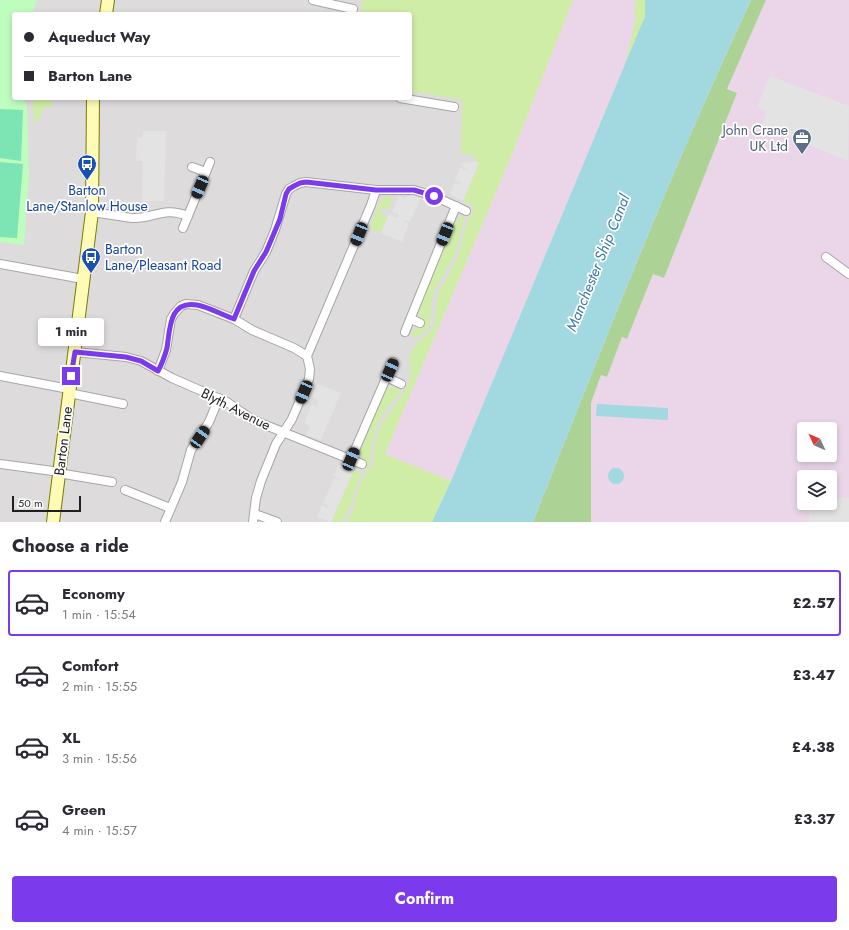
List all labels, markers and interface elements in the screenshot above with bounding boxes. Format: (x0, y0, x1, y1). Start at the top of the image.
text: Aqueduct Way (48, 26, 150, 48)
text: Barton Lane (48, 65, 132, 87)
place label: John Crane UK Ltd (720, 120, 788, 156)
office icon: John Crane UK Ltd (791, 127, 813, 155)
bus stop icon: Barton Lane/Stanlow House (76, 153, 98, 181)
car (190, 174, 210, 200)
place label: Barton Lane/Stanlow House (26, 180, 148, 216)
route start (425, 187, 443, 205)
water label: Manchester Ship Canal (560, 191, 636, 335)
car (349, 221, 369, 247)
car (435, 221, 455, 247)
place label: Barton Lane/Pleasant Road (105, 239, 221, 275)
bus stop icon: Barton Lane/Pleasant Road (80, 246, 102, 274)
callout: 1 min (38, 318, 104, 346)
text: 1 min (55, 322, 87, 341)
car (380, 357, 400, 383)
route end (62, 367, 80, 385)
car (294, 379, 314, 405)
street label: Blyth Avenue (198, 383, 274, 435)
street label: Barton Lane (49, 405, 77, 477)
north arrow (797, 422, 837, 462)
map controls (797, 422, 837, 510)
car (188, 424, 212, 450)
car (341, 446, 361, 472)
button: layers (797, 470, 837, 510)
scale bar (12, 494, 81, 513)
text: 50 m (18, 495, 43, 511)
text: Choose a ride (12, 533, 129, 559)
text: Economy (62, 583, 125, 605)
icon: car (14, 585, 50, 621)
text: £2.57 (792, 592, 835, 614)
text: 1 min · 15:54 (62, 605, 136, 624)
text: Comfort (62, 655, 119, 677)
icon: car (14, 657, 50, 693)
text: £3.47 (792, 664, 835, 686)
text: 2 min · 15:55 (62, 677, 137, 696)
text: XL (62, 727, 80, 749)
icon: car (14, 729, 50, 765)
text: £4.38 (792, 736, 835, 758)
text: 3 min · 15:56 (62, 749, 137, 768)
text: Green (62, 799, 106, 821)
icon: car (14, 801, 50, 837)
text: £3.37 (794, 808, 835, 830)
text: 4 min · 15:57 (62, 821, 137, 840)
button: Confirm (12, 876, 837, 922)

